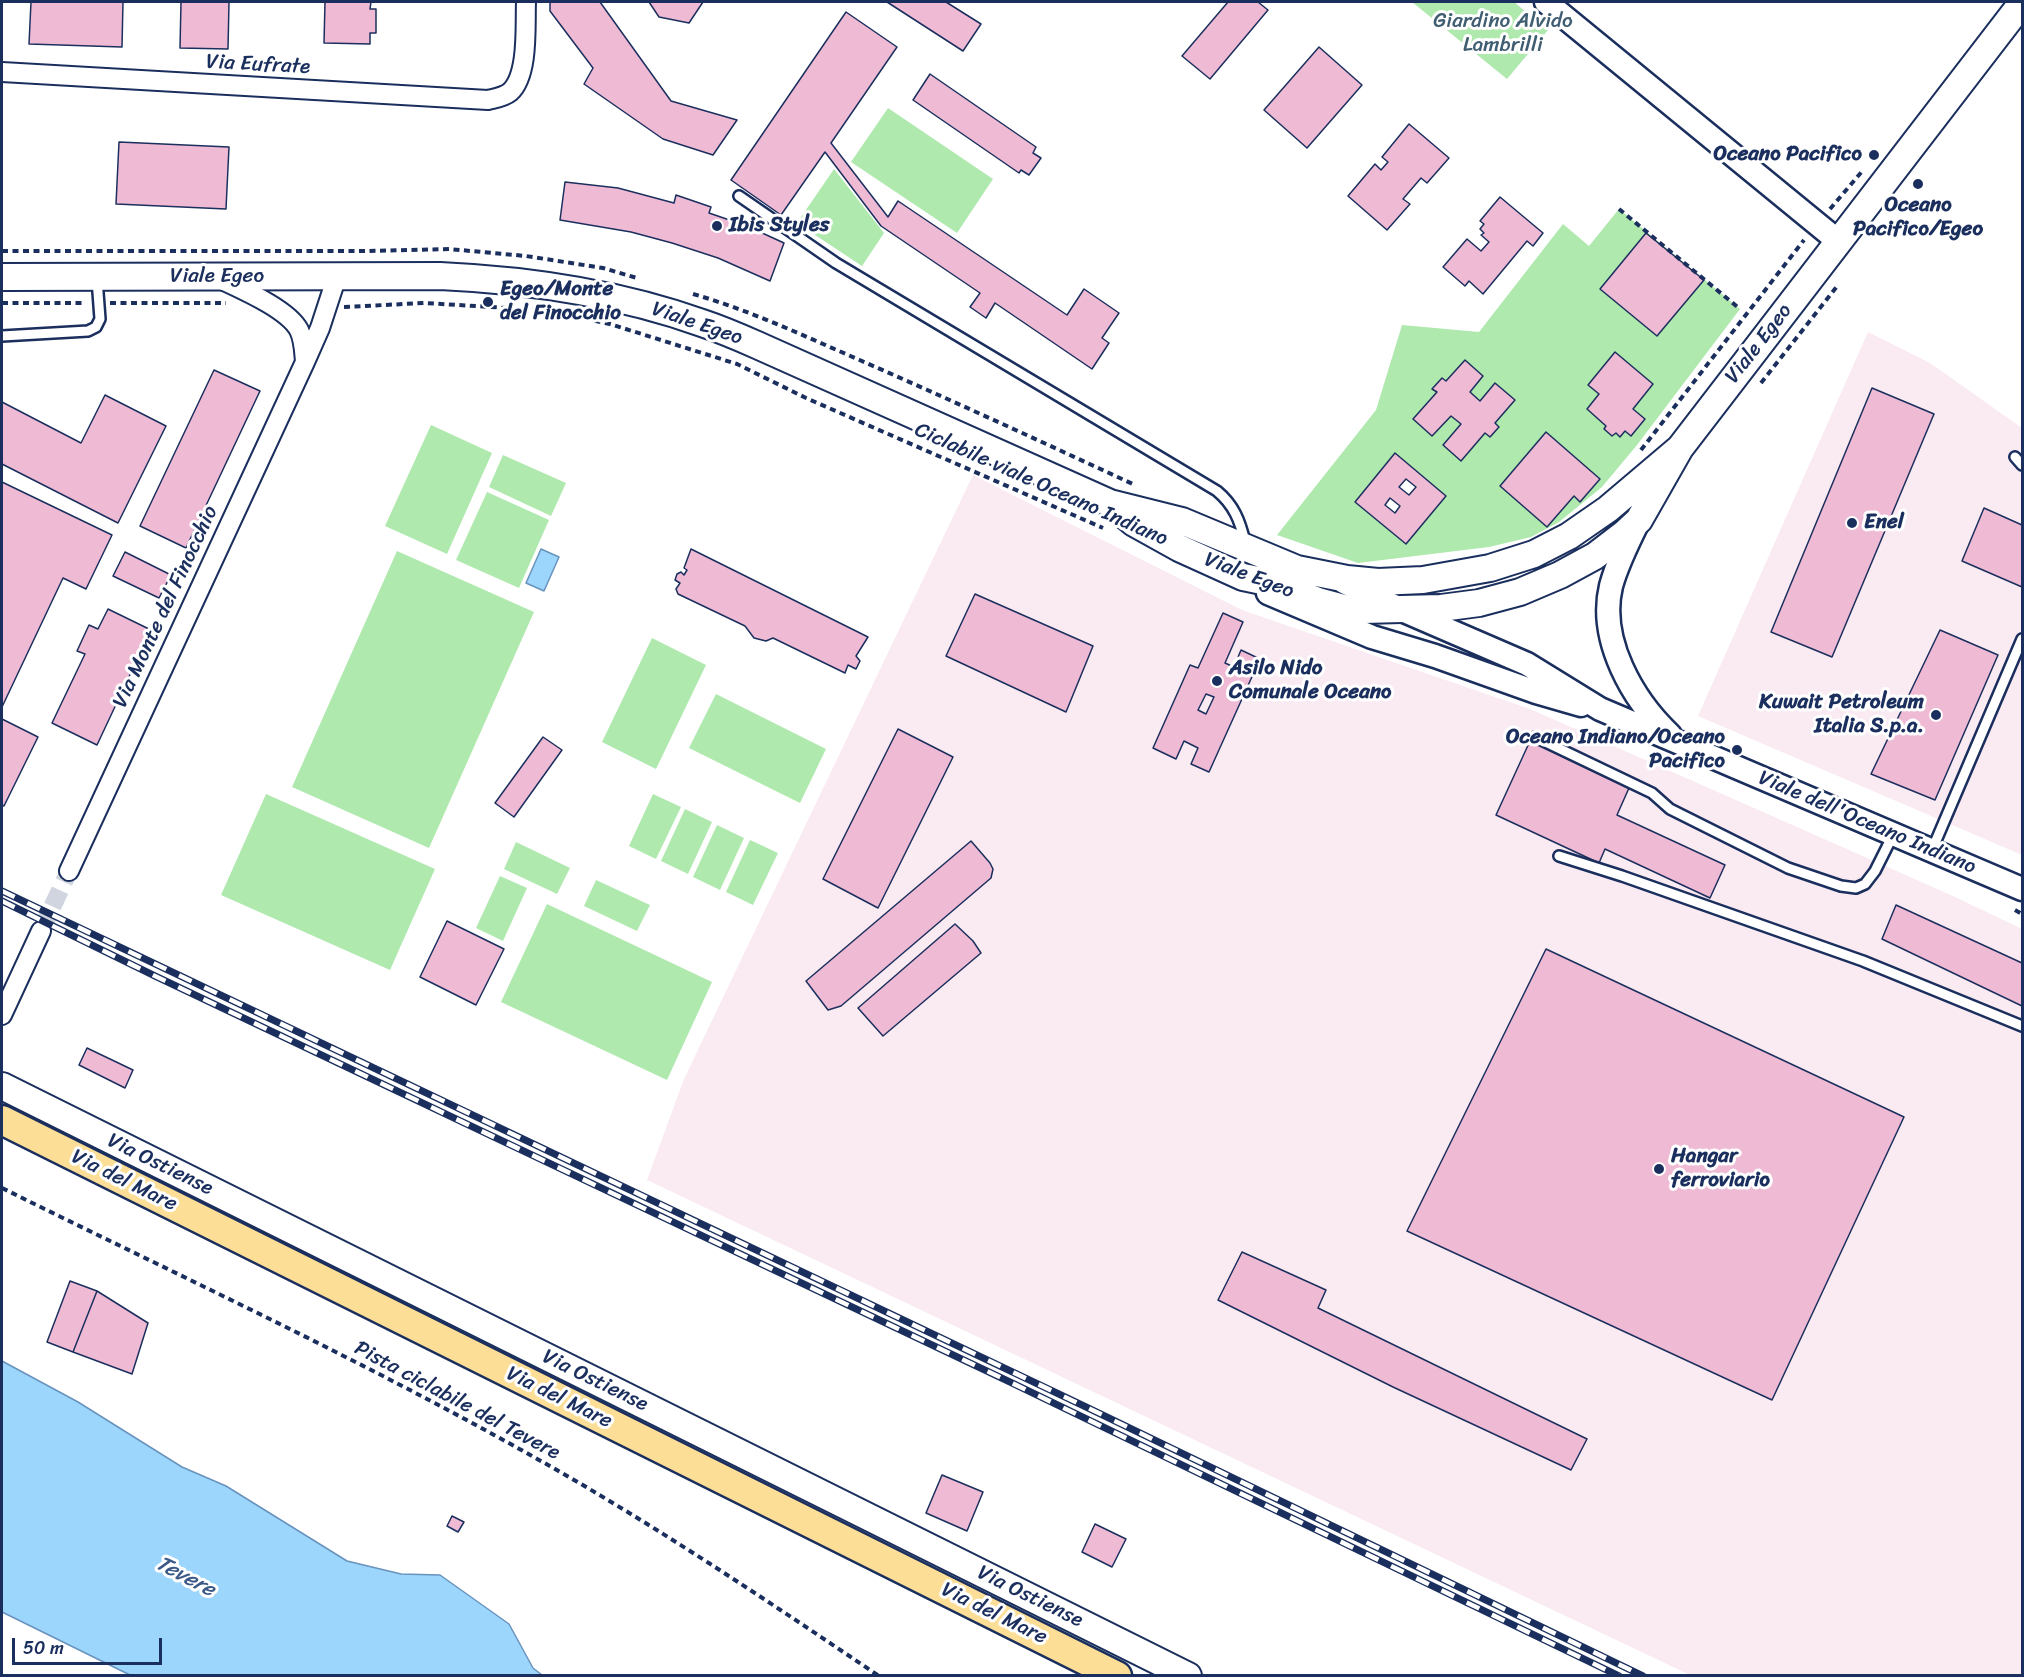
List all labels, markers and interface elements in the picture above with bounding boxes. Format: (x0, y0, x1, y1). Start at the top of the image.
park label: Giardino Alvido Lambrilli (1433, 9, 1573, 59)
street label: Via Eufrate (205, 50, 311, 80)
place label: Oceano Pacifico (1713, 142, 1862, 168)
marker: Oceano Pacifico (1867, 148, 1881, 162)
marker: Oceano Pacifico/Egeo (1911, 177, 1925, 191)
place label: Oceano Pacifico/Egeo (1853, 193, 1983, 243)
place label: Ibis Styles (729, 213, 829, 239)
marker: Ibis Styles (710, 219, 724, 233)
street label: Viale Egeo (170, 264, 264, 290)
place label: Egeo/Monte del Finocchio (500, 277, 621, 327)
marker: Egeo/Monte del Finocchio (481, 295, 495, 309)
street label: Viale Egeo (648, 297, 746, 351)
street label: Viale Egeo (1720, 299, 1798, 389)
street label: Ciclabile viale Oceano Indiano (911, 418, 1171, 552)
street label: Via Monte del Finocchio (108, 502, 224, 712)
place label: Enel (1864, 510, 1904, 536)
marker: Enel (1845, 516, 1859, 530)
street label: Viale Egeo (1201, 547, 1297, 605)
place label: Asilo Nido Comunale Oceano (1229, 656, 1391, 706)
marker: Asilo Nido Comunale Oceano (1210, 674, 1224, 688)
place label: Kuwait Petroleum Italia S.p.a. (1759, 690, 1924, 740)
marker: Kuwait Petroleum Italia S.p.a. (1929, 708, 1943, 722)
place label: Oceano Indiano/Oceano Pacifico (1506, 725, 1725, 775)
marker: Oceano Indiano/Oceano Pacifico (1730, 743, 1744, 757)
street label: Viale dell'Oceano Indiano (1754, 766, 1980, 880)
street label: Via Ostiense (103, 1129, 217, 1201)
place label: Hangar ferroviario (1671, 1144, 1770, 1194)
street label: Via del Mare (67, 1145, 181, 1217)
marker: Hangar ferroviario (1652, 1162, 1666, 1176)
street label: Pista ciclabile del Tevere (350, 1336, 564, 1466)
street label: Via Ostiense (538, 1345, 652, 1417)
street label: Via del Mare (502, 1362, 616, 1434)
water label: Tevere (151, 1551, 219, 1603)
street label: Via Ostiense (973, 1561, 1087, 1633)
street label: Via del Mare (937, 1578, 1051, 1650)
scale bar (15, 1626, 165, 1664)
text: 50 m (23, 1632, 64, 1664)

